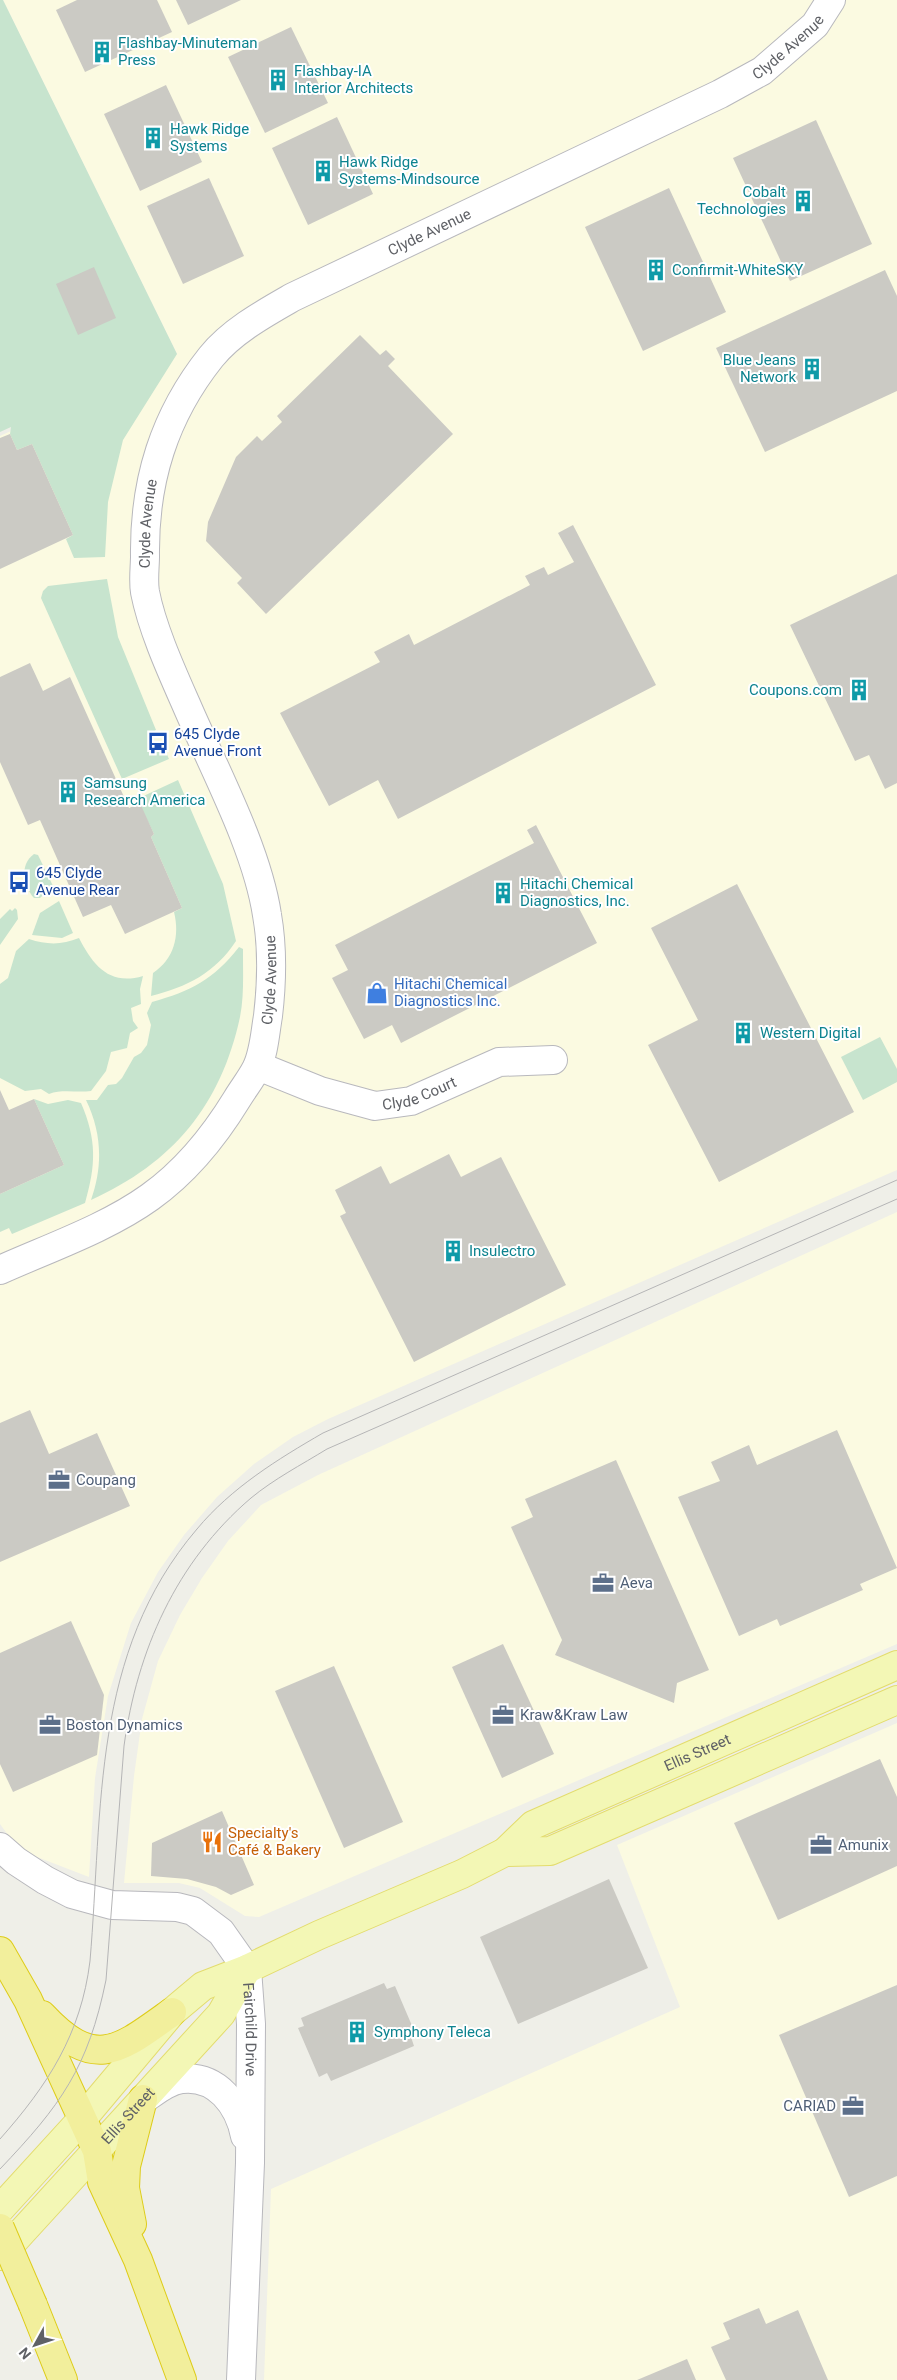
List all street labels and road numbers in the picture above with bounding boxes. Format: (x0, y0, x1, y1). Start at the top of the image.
street label: Clyde Avenue (749, 12, 828, 83)
street label: Clyde Avenue (385, 205, 474, 260)
street label: Clyde Avenue (136, 477, 161, 569)
street label: Clyde Avenue (258, 935, 280, 1026)
street label: Clyde Court (381, 1073, 459, 1114)
street label: Ellis Street (661, 1730, 733, 1775)
street label: Fairchild Drive (239, 1982, 260, 2076)
street label: Ellis Street (98, 2083, 159, 2148)

